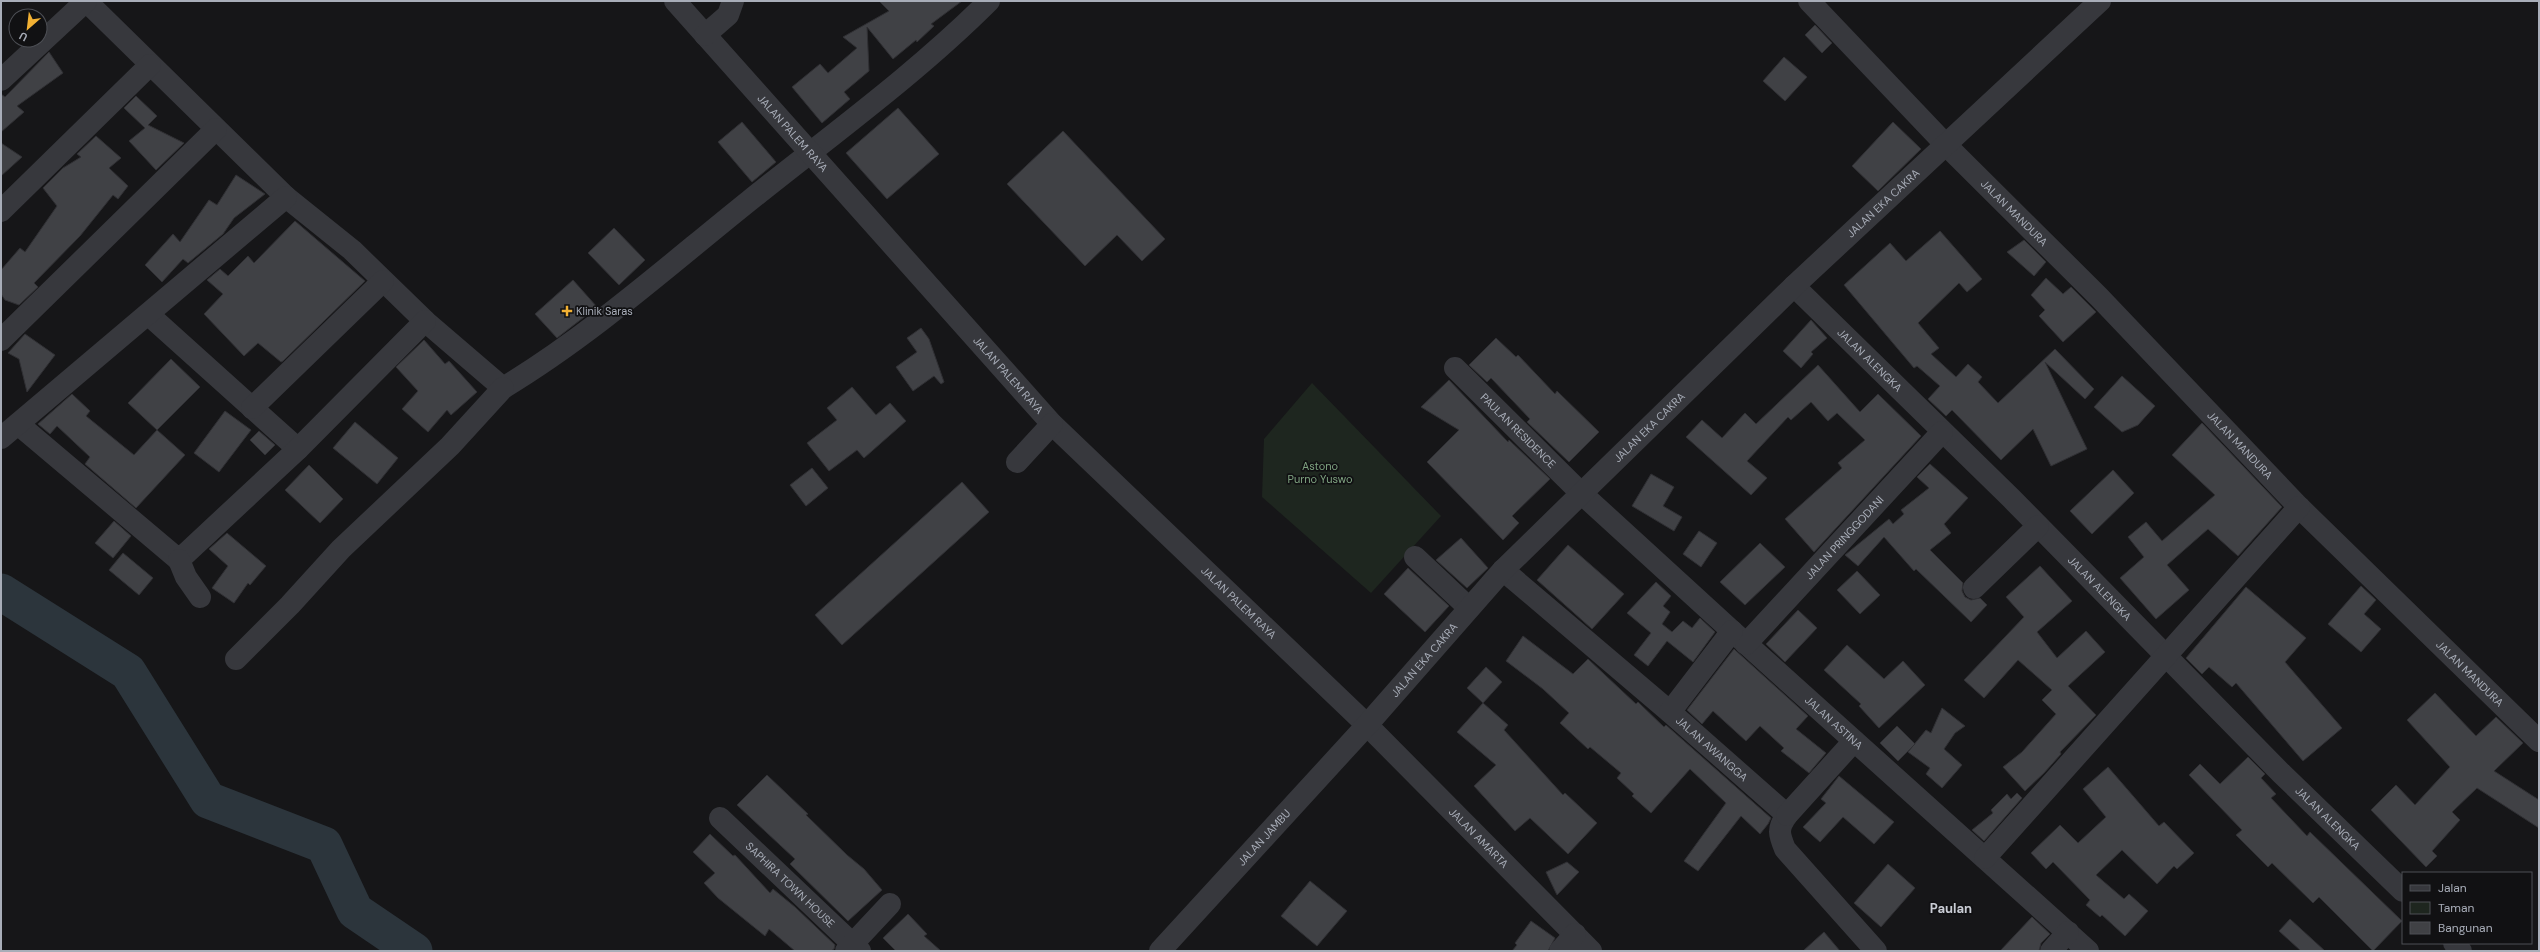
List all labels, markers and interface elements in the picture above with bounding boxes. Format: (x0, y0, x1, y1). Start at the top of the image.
north arrow (8, 8, 48, 48)
text: U (17, 29, 30, 45)
street label: JALAN PALEM RAYA (755, 91, 831, 175)
street label: JALAN EKA CAKRA (1844, 166, 1922, 240)
street label: JALAN MANDURA (1978, 176, 2051, 249)
place label: Klinik Saras (576, 304, 633, 318)
marker: Klinik Saras (561, 305, 573, 317)
street label: JALAN ALENGKA (1834, 325, 1905, 395)
street label: JALAN PALEM RAYA (970, 333, 1047, 417)
street label: JALAN EKA CAKRA (1611, 389, 1688, 465)
street label: PAULAN RESIDENCE (1478, 390, 1559, 471)
street label: JALAN MANDURA (2204, 408, 2276, 482)
park label: Astono Purno Yuswo (1288, 459, 1352, 486)
street label: JALAN PRINGGODANI (1802, 493, 1887, 582)
street label: JALAN ALENGKA (2065, 553, 2135, 624)
street label: JALAN PALEM RAYA (1198, 563, 1279, 642)
street label: JALAN EKA CAKRA (1388, 620, 1460, 700)
street label: JALAN MANDURA (2433, 637, 2507, 710)
street label: JALAN ASTINA (1802, 693, 1866, 752)
street label: JALAN AWANGGA (1673, 713, 1751, 784)
street label: JALAN ALENGKA (2292, 784, 2363, 853)
street label: JALAN AMARTA (1446, 805, 1512, 871)
street label: JALAN JAMBU (1235, 806, 1293, 869)
street label: SAPHIRA TOWN HOUSE (743, 839, 838, 931)
legend (2402, 872, 2532, 944)
text: Jalan (2438, 880, 2467, 896)
district label: Paulan (1930, 900, 1972, 917)
text: Taman (2438, 900, 2475, 916)
text: Bangunan (2438, 920, 2493, 936)

